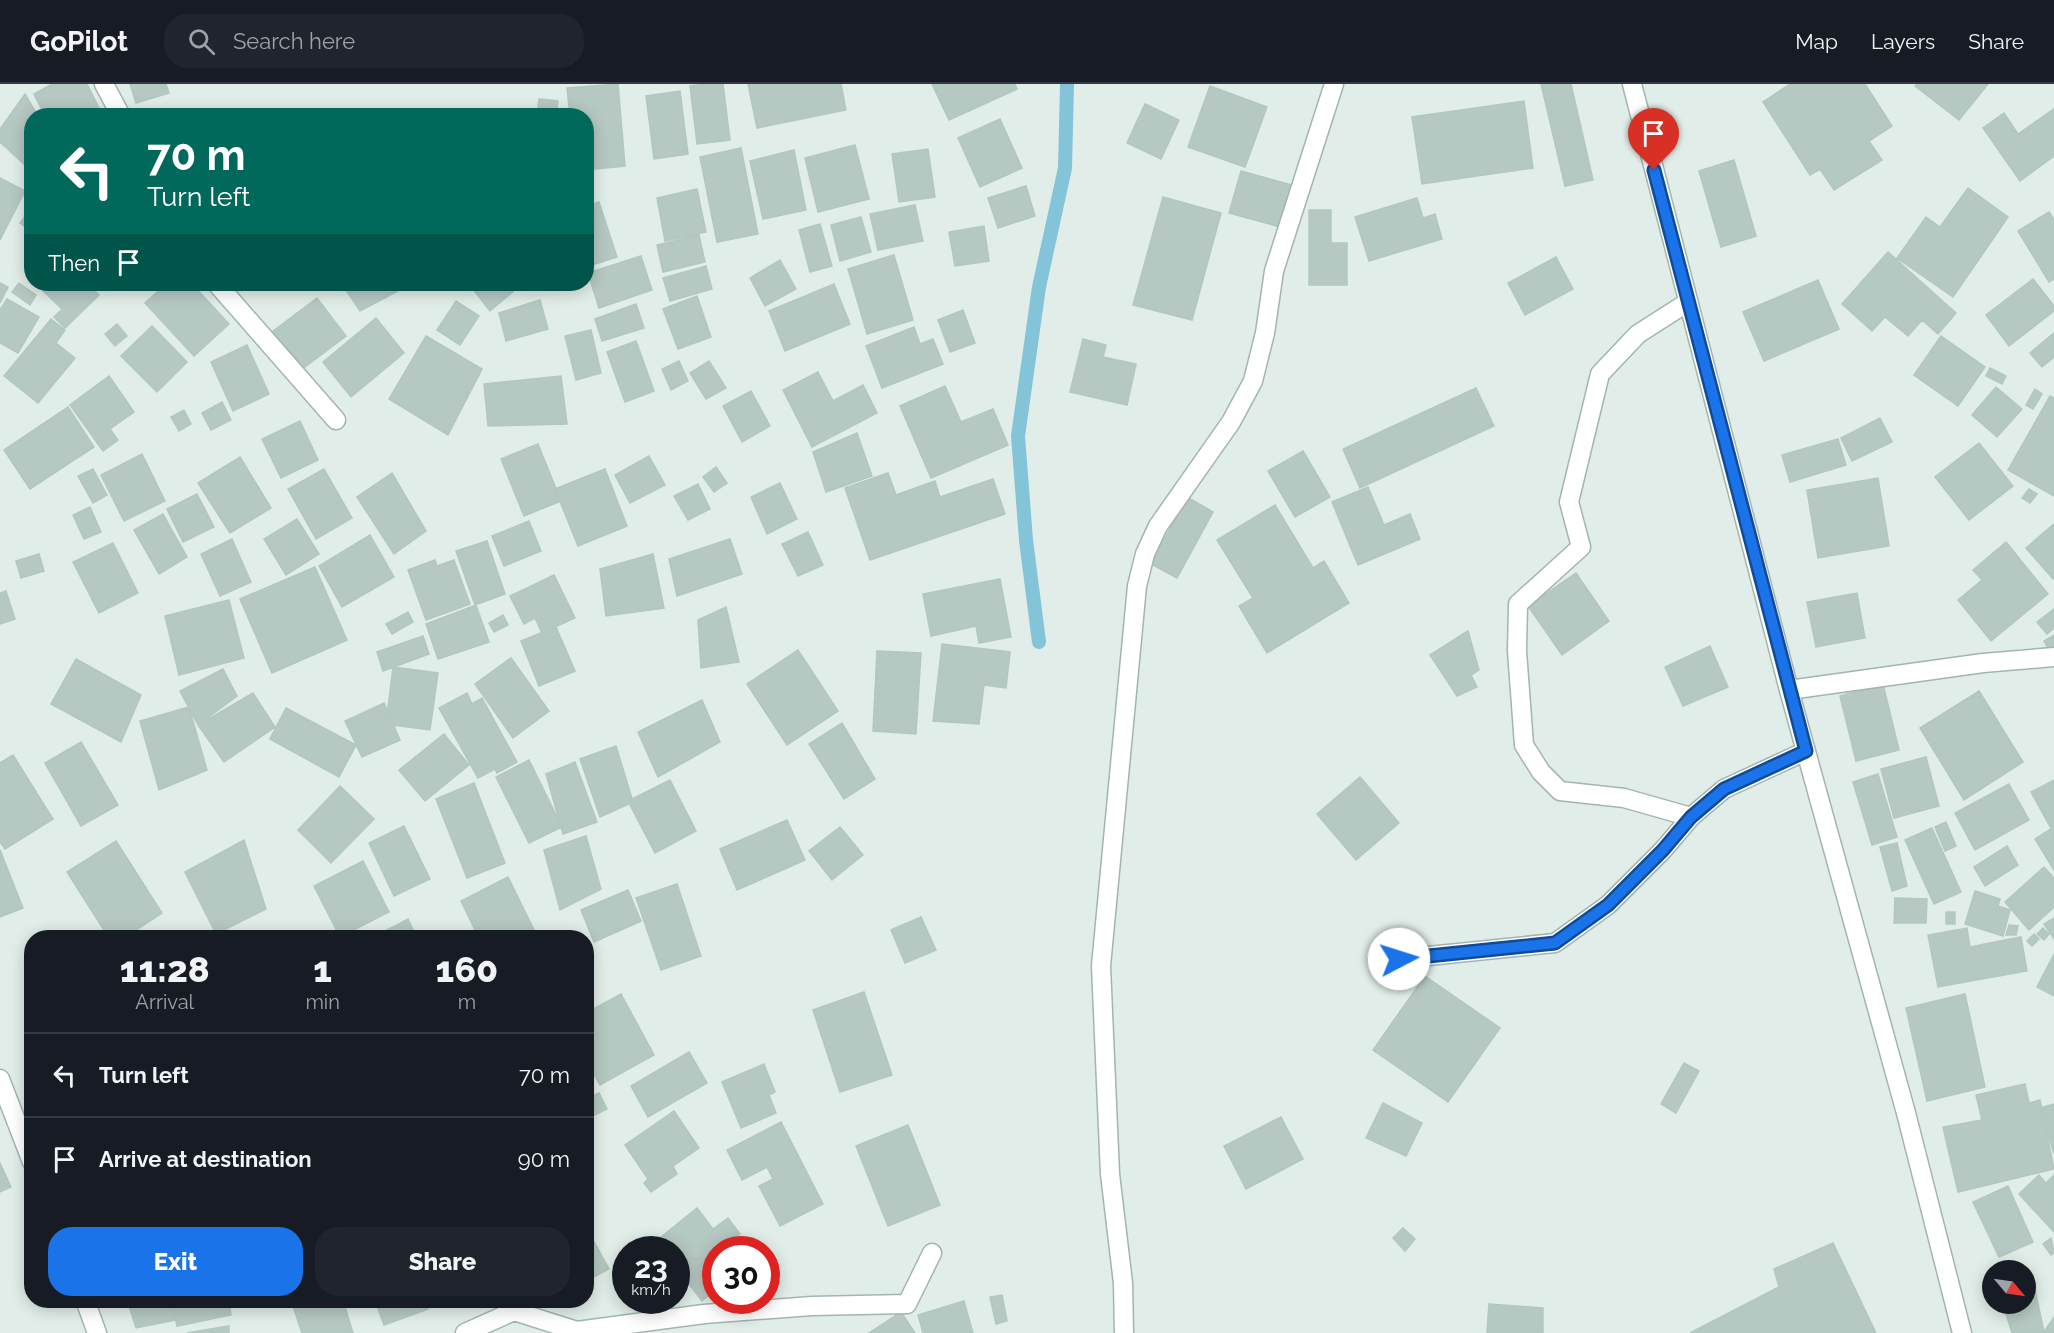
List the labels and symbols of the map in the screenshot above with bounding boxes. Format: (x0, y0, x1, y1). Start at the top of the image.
pin (1628, 108, 1679, 170)
position arrow (1367, 927, 1431, 991)
speed limit sign: 30 (702, 1236, 780, 1314)
north arrow (1982, 1260, 2036, 1314)

